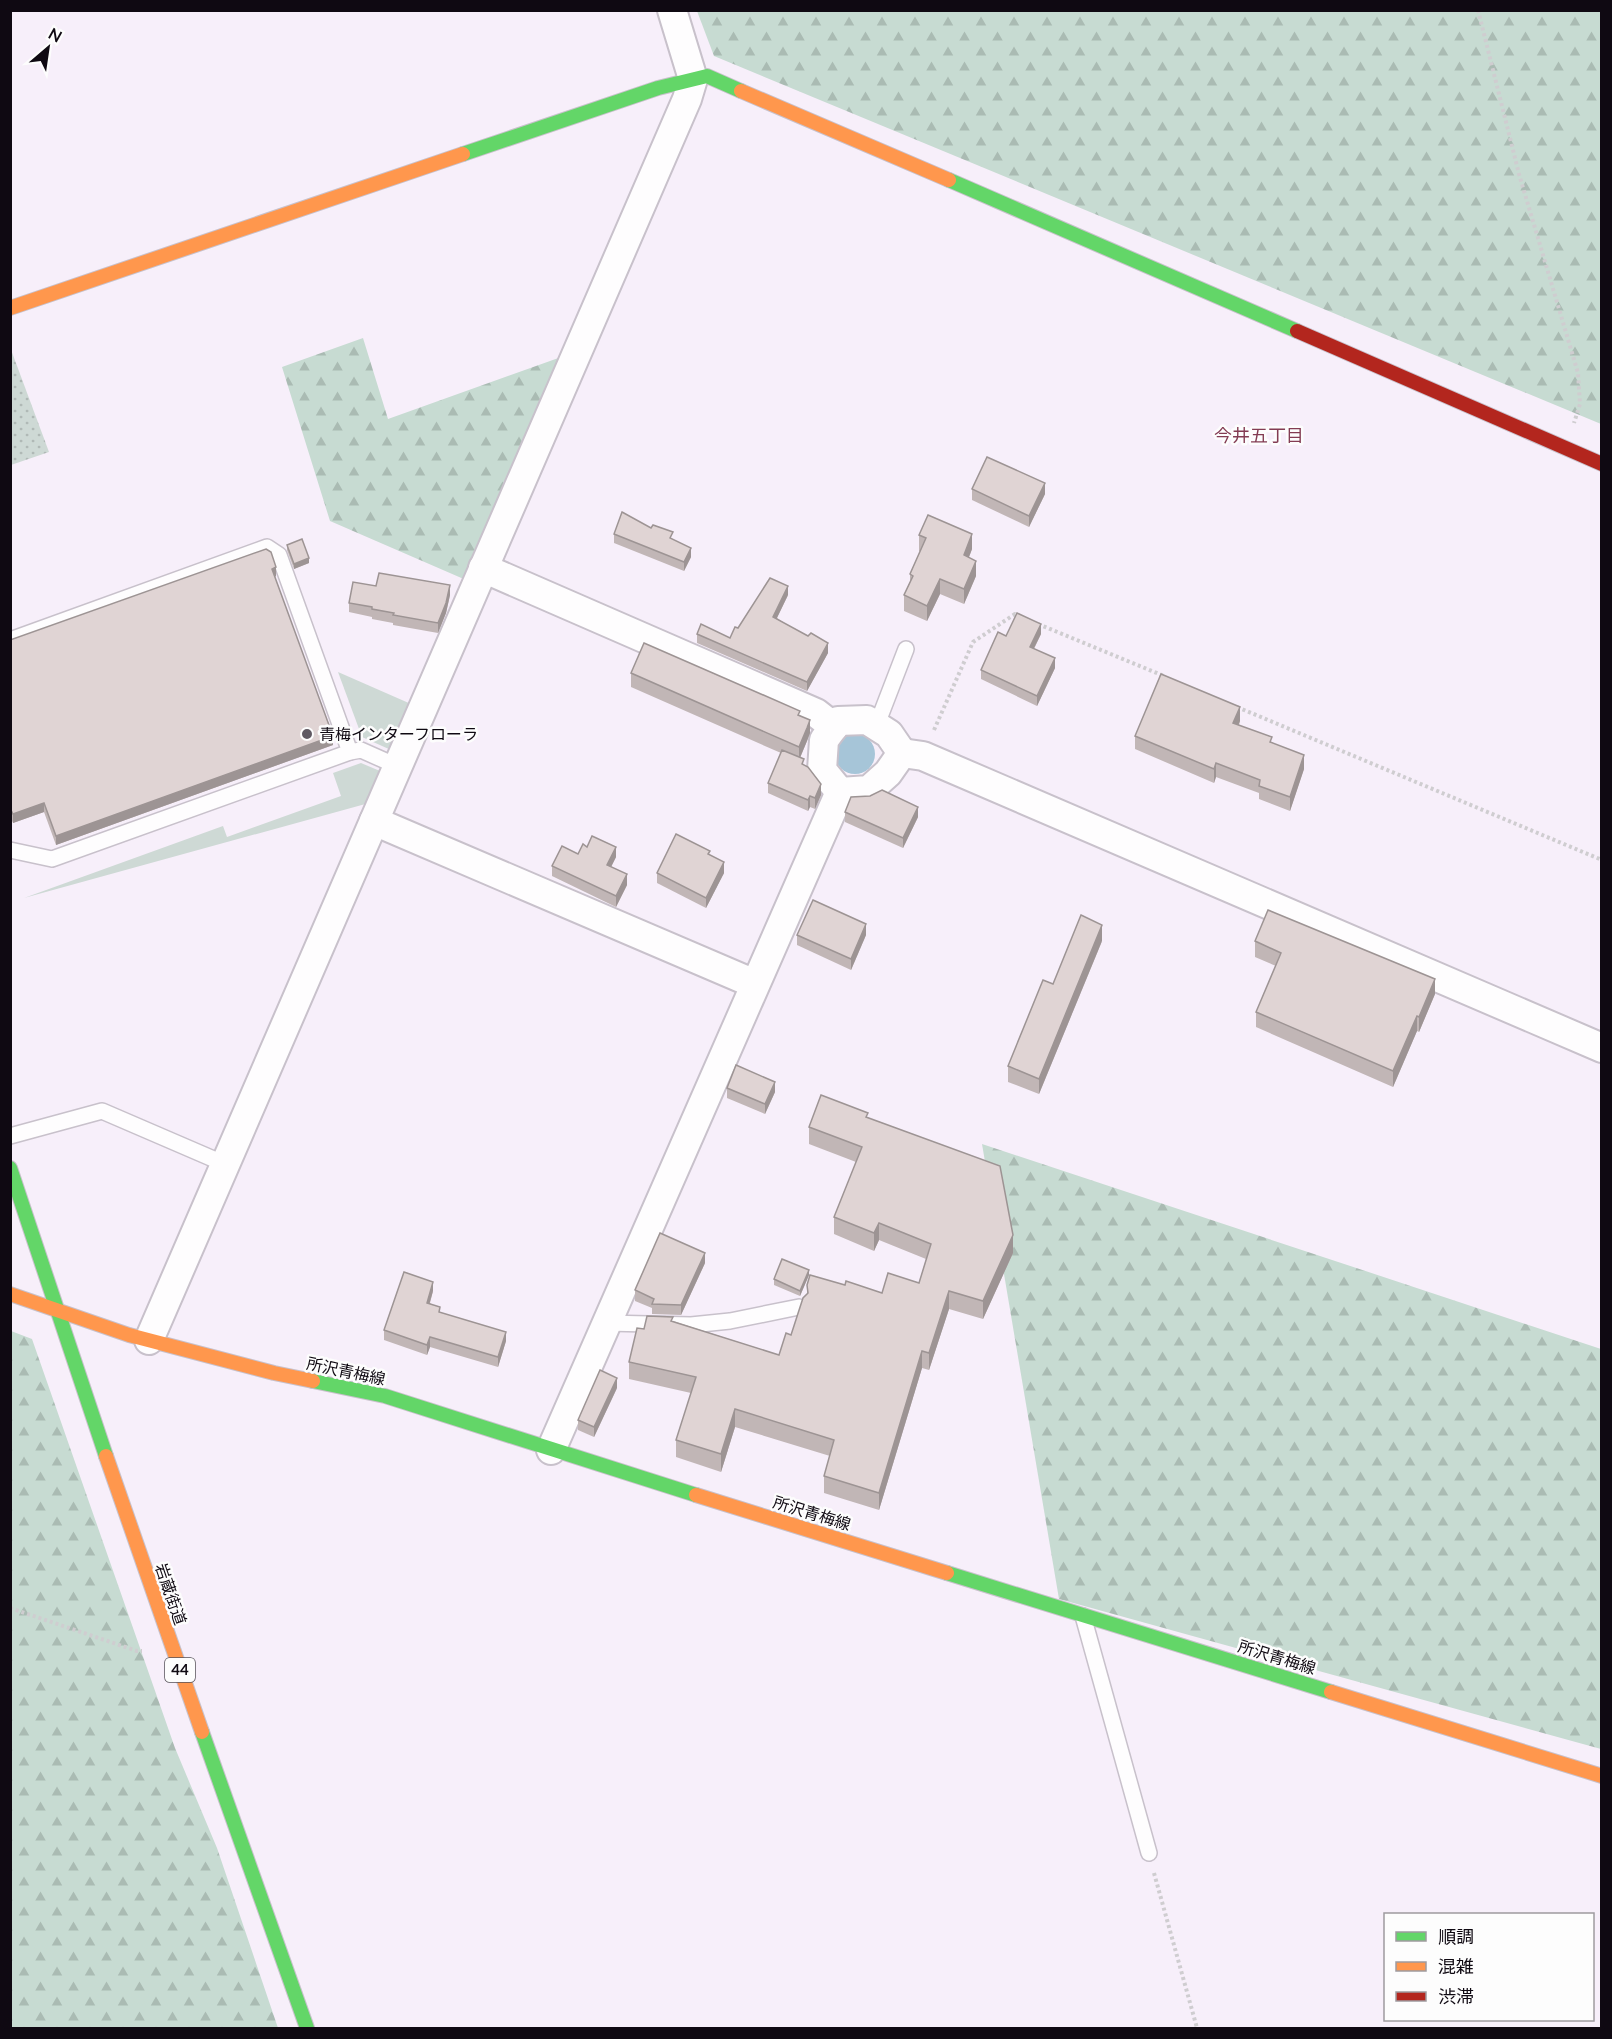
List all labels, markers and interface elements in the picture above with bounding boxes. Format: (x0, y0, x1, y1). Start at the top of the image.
north arrow (18, 18, 78, 78)
text: N (46, 23, 66, 46)
district label: 今井五丁目 (1214, 424, 1304, 446)
place label: 青梅インターフローラ (319, 724, 478, 743)
marker: 青梅インターフローラ (300, 727, 314, 741)
street label: 所沢青梅線 (305, 1353, 387, 1388)
street label: 所沢青梅線 (771, 1492, 853, 1533)
street label: 岩蔵街道 (152, 1560, 191, 1627)
street label: 所沢青梅線 (1236, 1636, 1318, 1677)
road number: 44 (165, 1658, 195, 1682)
legend (1384, 1913, 1594, 2021)
text: 順調 (1438, 1925, 1474, 1947)
text: 混雑 (1438, 1955, 1474, 1977)
text: 渋滞 (1438, 1985, 1474, 2007)

